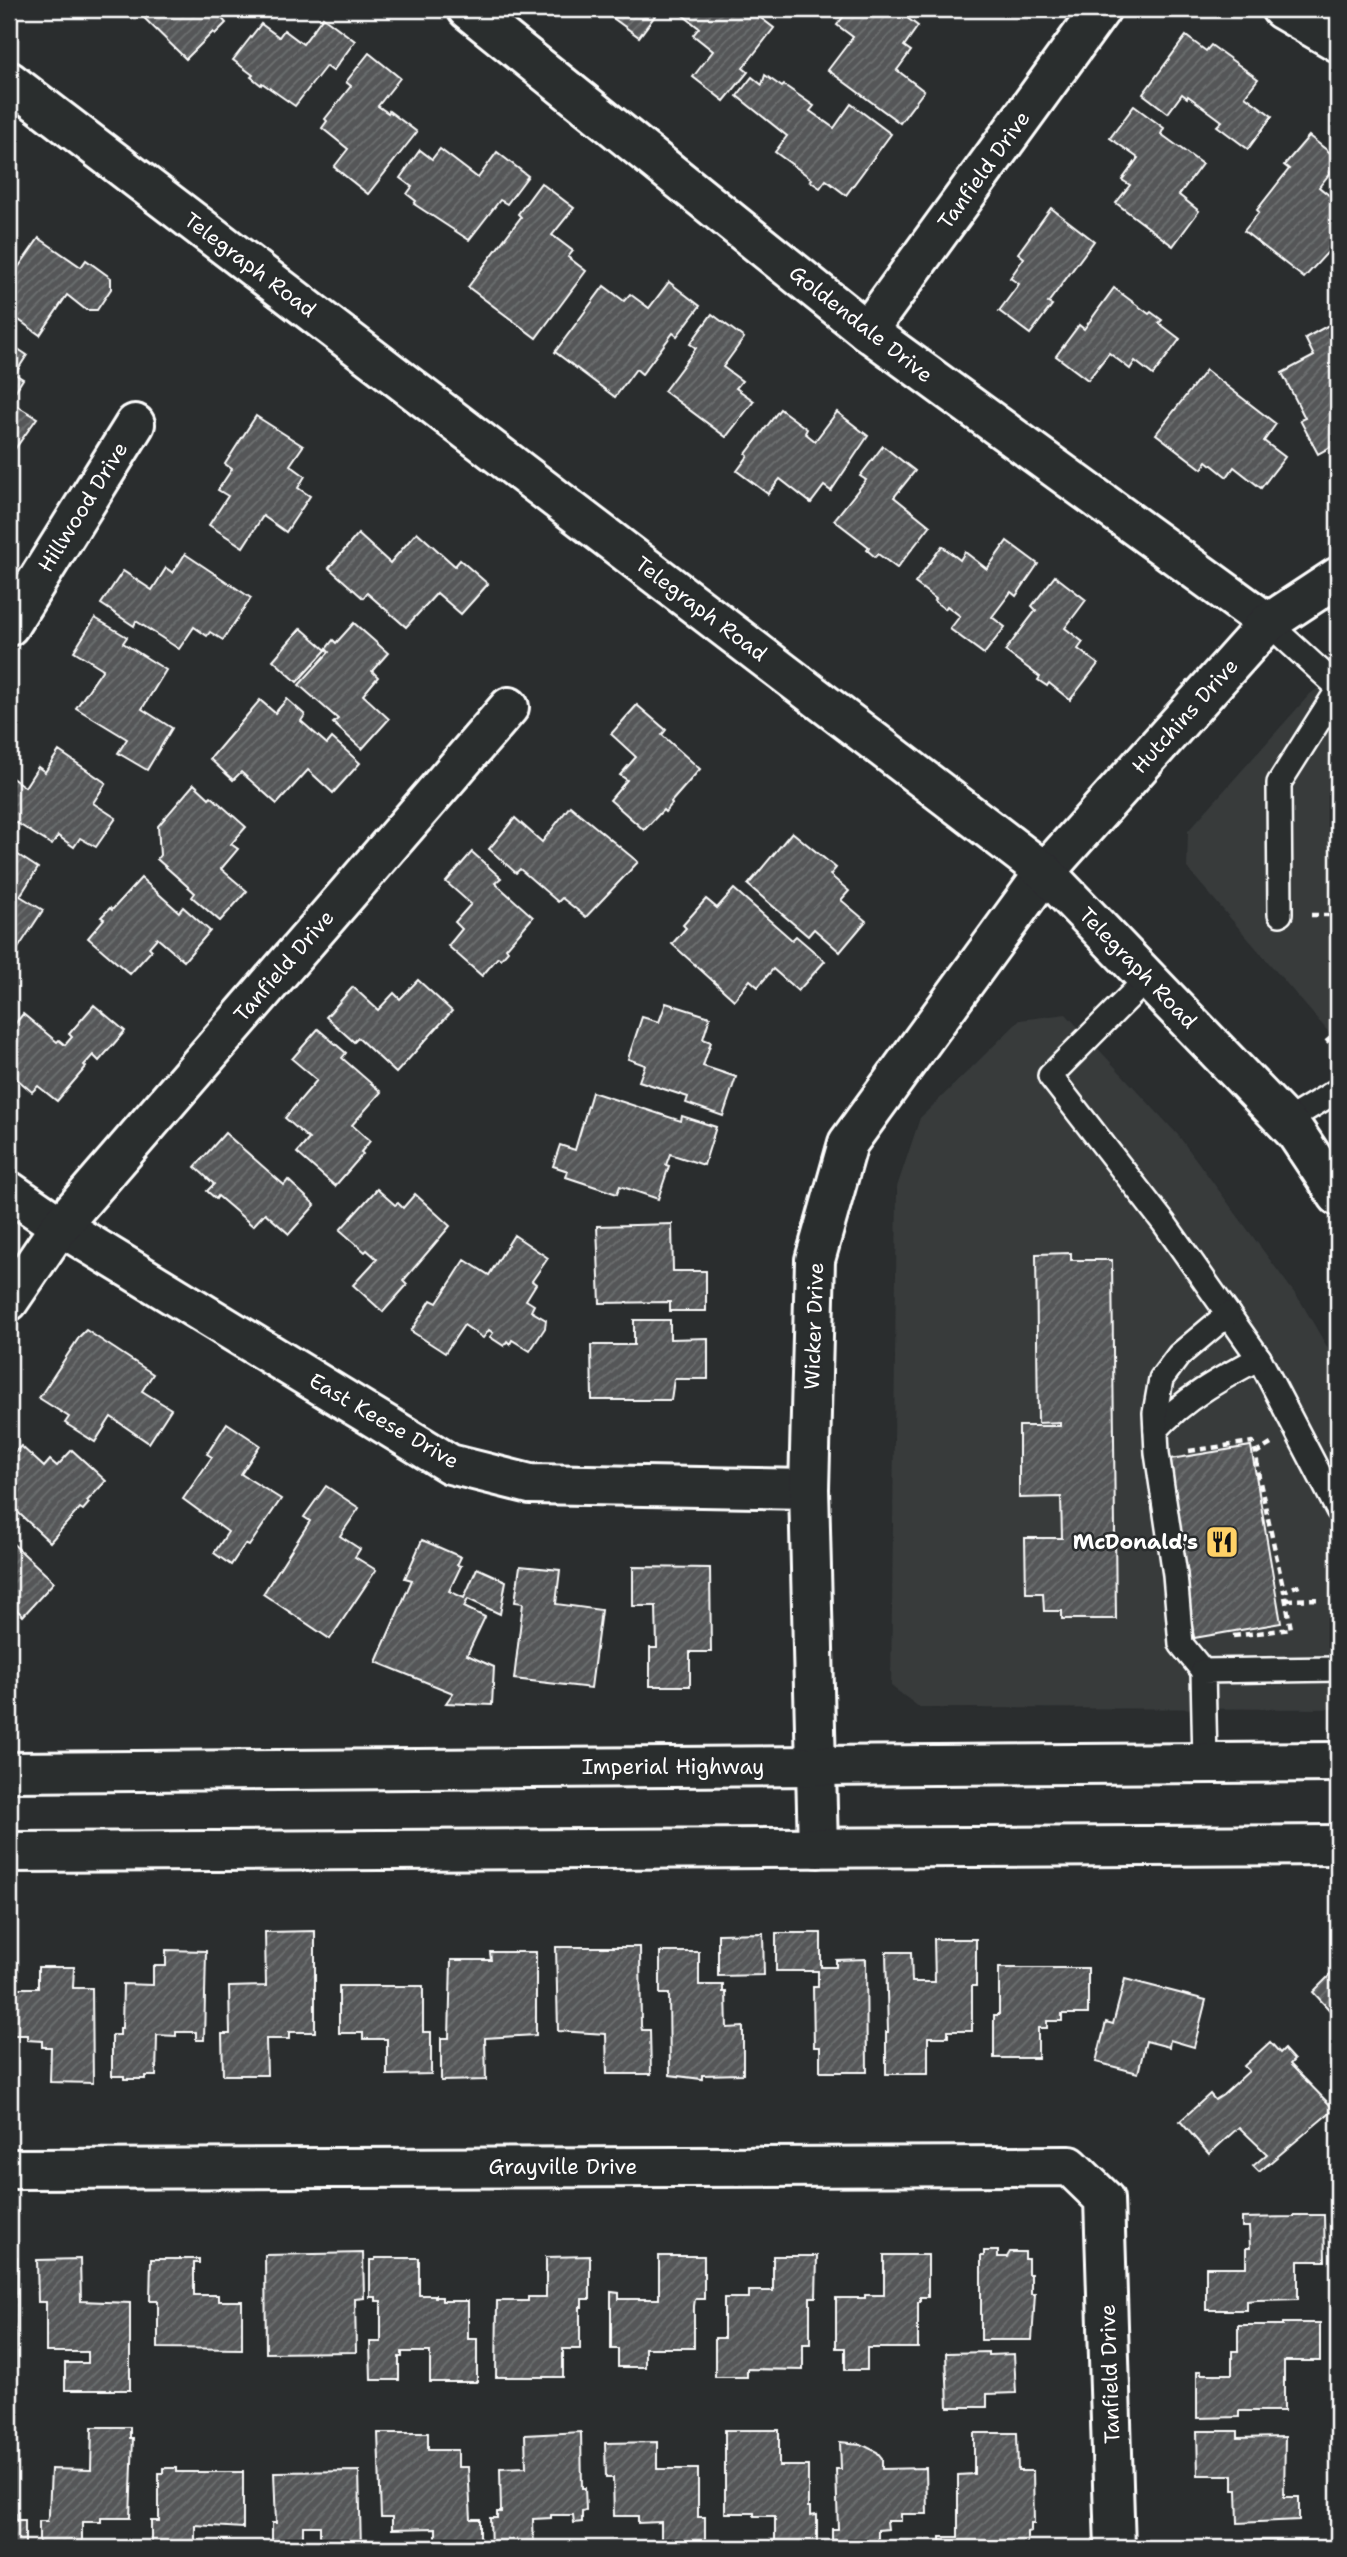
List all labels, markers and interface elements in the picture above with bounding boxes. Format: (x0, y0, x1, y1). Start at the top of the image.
street label: Tanfield Drive (932, 105, 1036, 235)
street label: Telegraph Road (178, 206, 322, 324)
street label: Goldendale Drive (783, 259, 939, 389)
street label: Hillwood Drive (32, 437, 134, 577)
street label: Telegraph Road (629, 550, 773, 668)
street label: Hutchins Drive (1126, 652, 1244, 780)
street label: Telegraph Road (1073, 901, 1203, 1035)
street label: Tanfield Drive (228, 904, 340, 1028)
street label: Wicker Drive (798, 1262, 830, 1390)
street label: East Keese Drive (304, 1367, 464, 1475)
restaurant icon: McDonald's (1203, 1523, 1241, 1561)
place label: McDonald's (1073, 1528, 1198, 1556)
street label: Imperial Highway (582, 1753, 764, 1781)
street label: Grayville Drive (488, 2153, 638, 2181)
street label: Tanfield Drive (1094, 2304, 1126, 2444)

